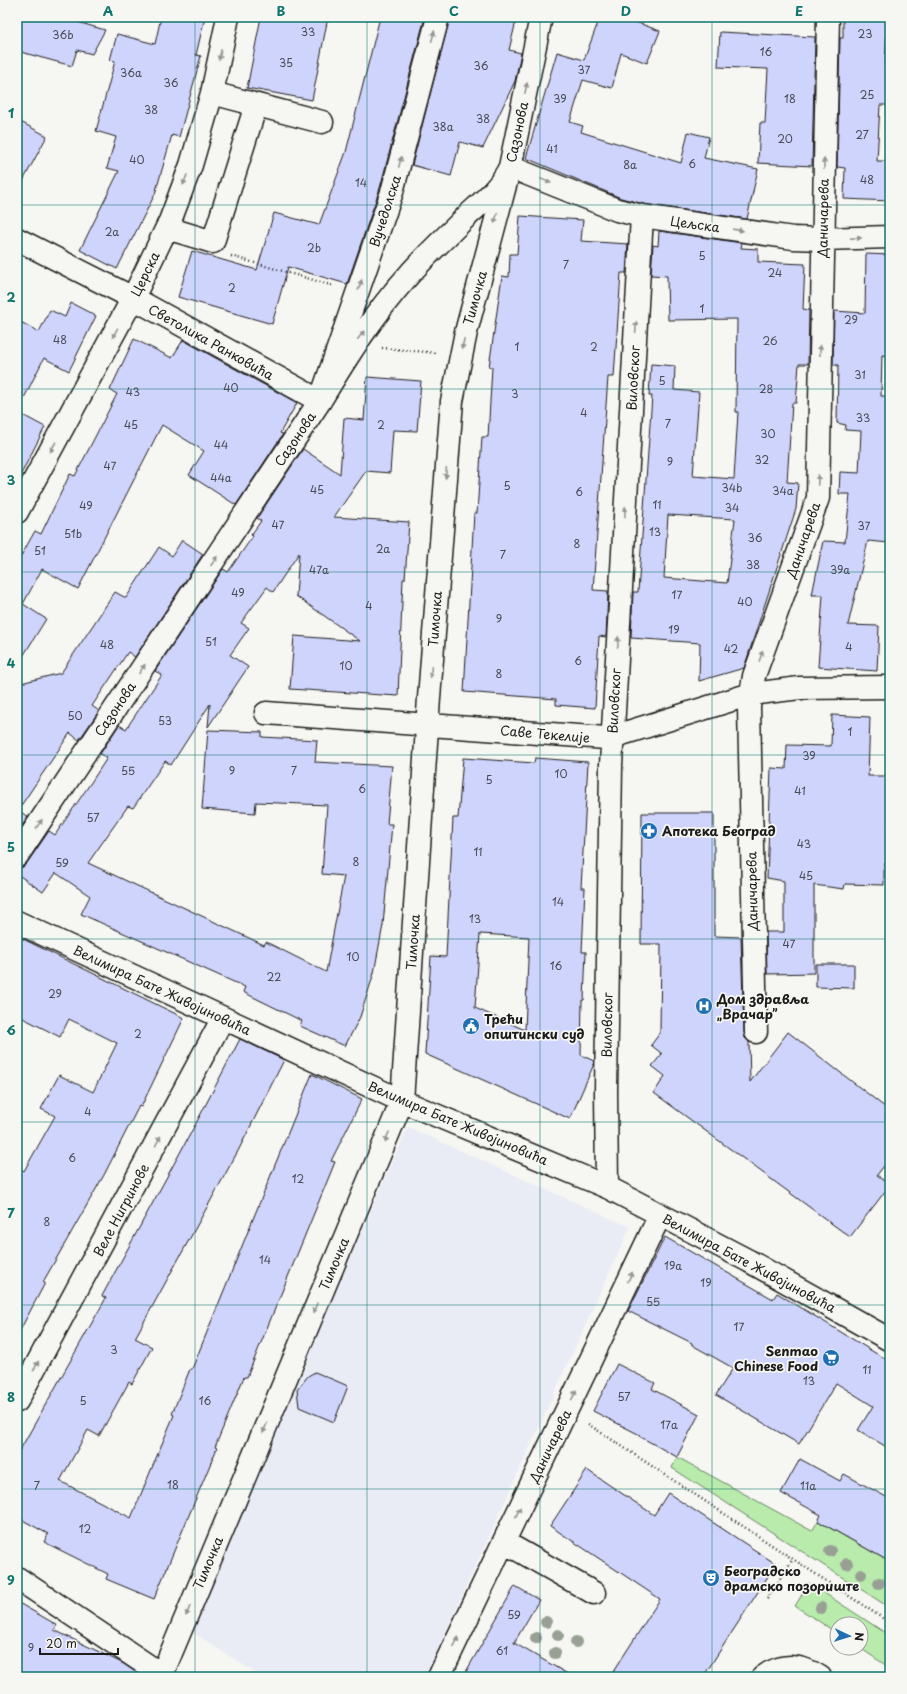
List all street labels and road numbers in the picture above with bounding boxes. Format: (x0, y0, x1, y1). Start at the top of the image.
street label: Сазонова (501, 99, 532, 164)
street label: Вучедолска (364, 171, 405, 249)
street label: Даничарева (812, 177, 833, 259)
street label: Цељска (669, 211, 722, 236)
street label: Церска (126, 247, 164, 299)
street label: Тимочка (458, 268, 491, 327)
street label: Светолика Ранковића (145, 299, 278, 384)
street label: Виловског (621, 345, 644, 411)
street label: Сазонова (269, 407, 320, 470)
street label: Даничарева (780, 498, 825, 581)
street label: Тимочка (423, 590, 446, 647)
street label: Виловског (602, 668, 625, 734)
street label: Сазонова (89, 677, 140, 740)
street label: Саве Текелије (499, 720, 591, 747)
street label: Даничарева (741, 850, 762, 932)
street label: Тимочка (401, 913, 424, 970)
street label: Велимира Бате Живојиновића (70, 940, 255, 1040)
street label: Виловског (596, 992, 617, 1058)
street label: Велимира Бате Живојиновића (365, 1076, 552, 1170)
street label: Веле Нигринове (88, 1160, 153, 1260)
street label: Велимира Бате Живојиновића (659, 1209, 840, 1317)
street label: Тимочка (314, 1234, 354, 1293)
street label: Даничарева (523, 1405, 576, 1486)
street label: Тимочка (188, 1533, 228, 1592)

